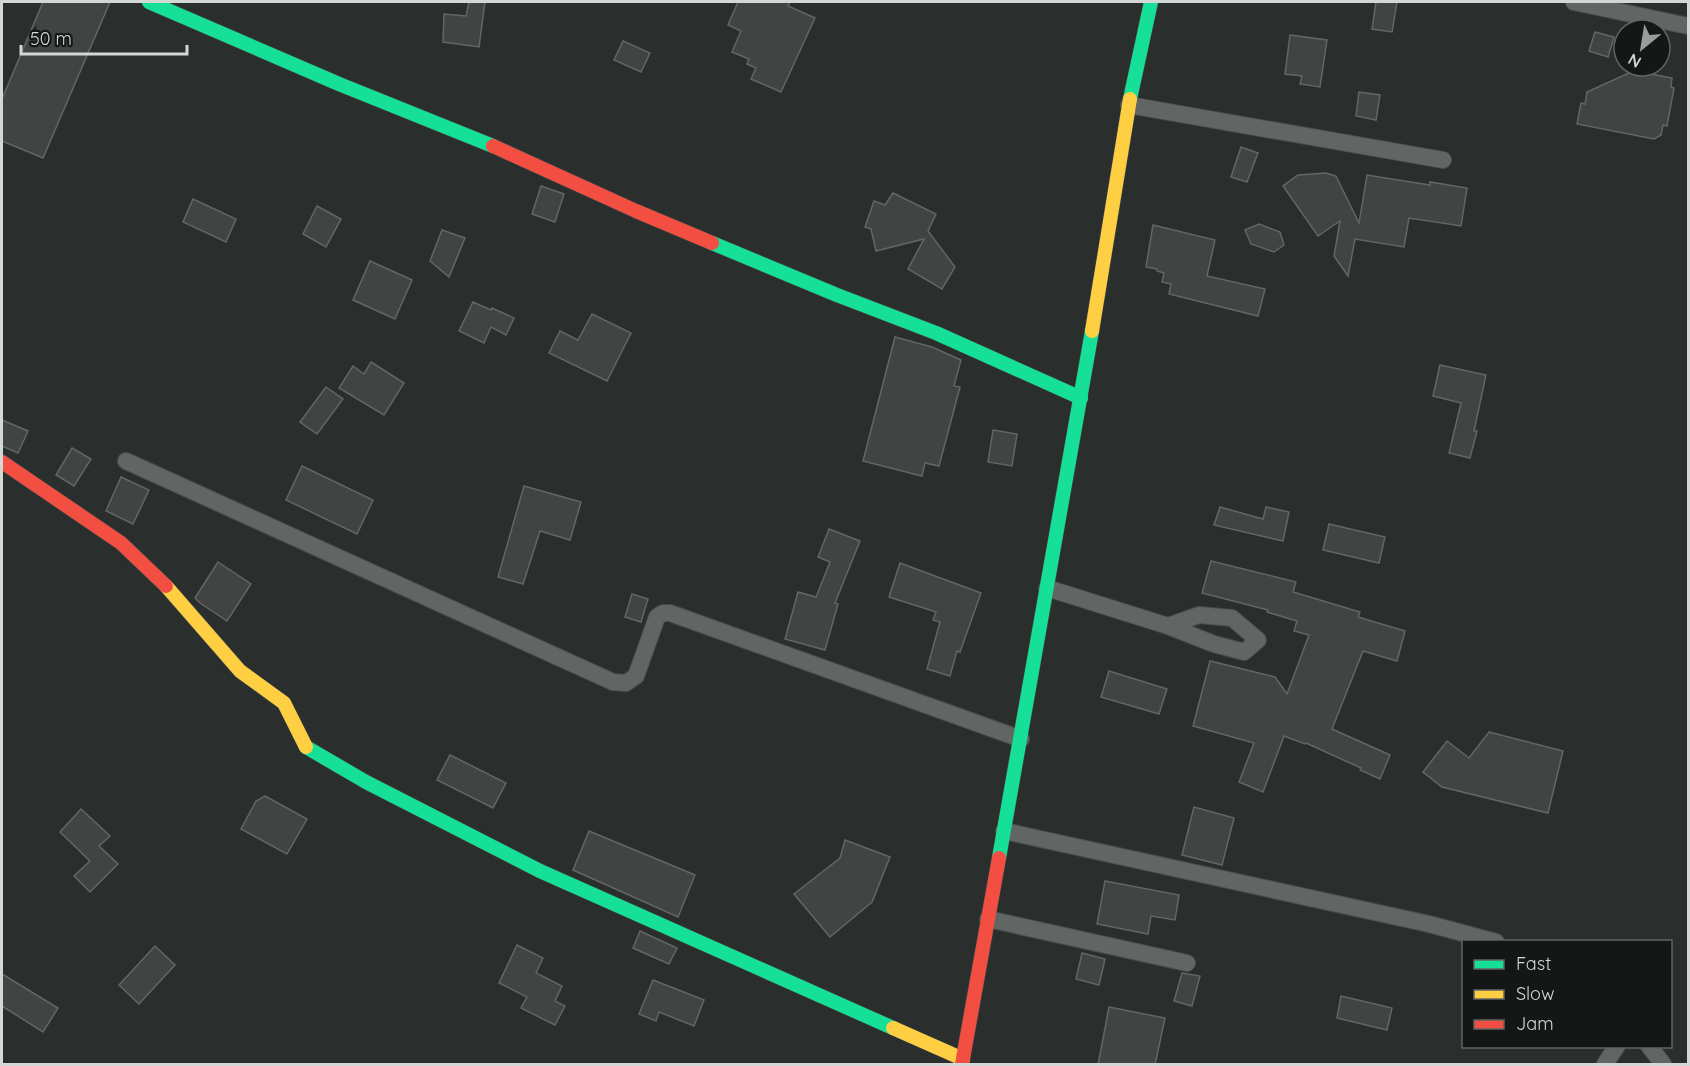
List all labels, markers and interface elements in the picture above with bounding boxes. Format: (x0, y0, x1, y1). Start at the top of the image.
scale bar (21, 18, 188, 56)
north arrow (1612, 18, 1672, 78)
text: 50 m (30, 27, 72, 50)
text: N (1624, 49, 1645, 73)
legend (1462, 940, 1672, 1048)
text: Fast (1516, 952, 1551, 975)
text: Slow (1516, 982, 1554, 1005)
text: Jam (1516, 1012, 1554, 1035)

